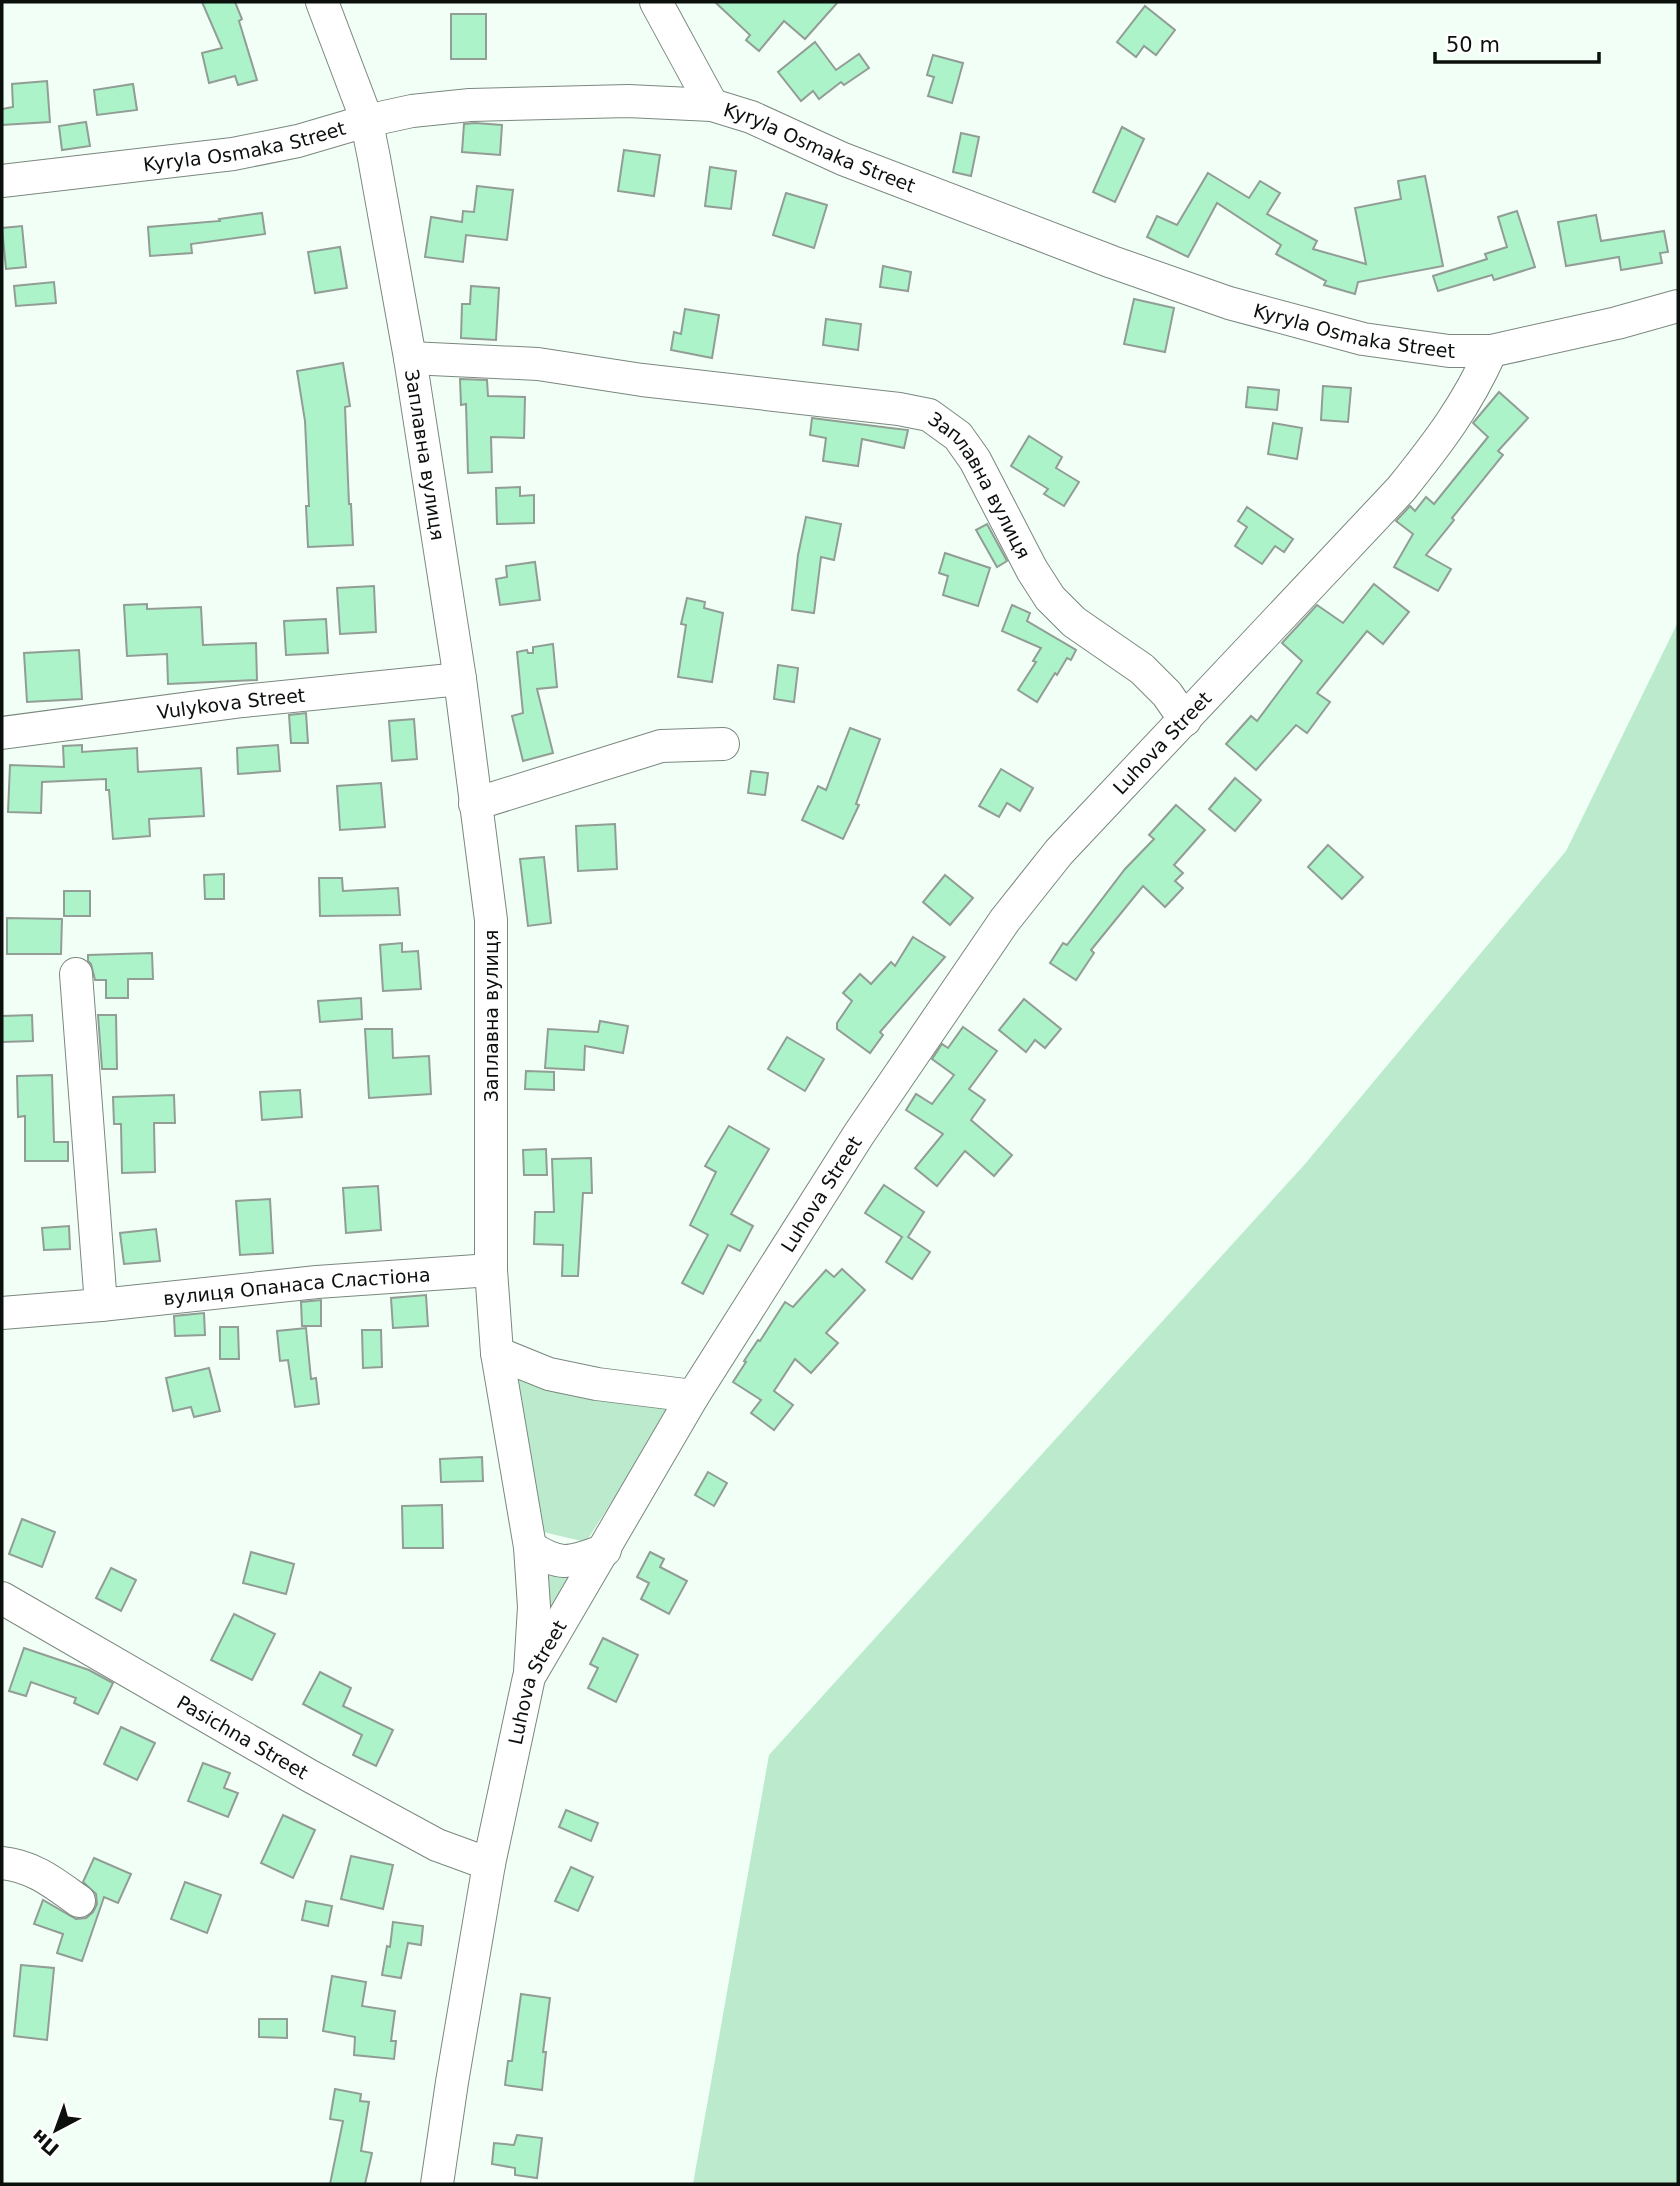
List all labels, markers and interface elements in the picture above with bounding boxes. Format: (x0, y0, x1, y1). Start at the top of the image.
scale bar (1435, 21, 1600, 65)
text: 50 m (1446, 33, 1500, 57)
street label: Kyryla Osmaka Street (721, 98, 918, 197)
street label: Kyryla Osmaka Street (142, 117, 348, 175)
street label: Kyryla Osmaka Street (1251, 299, 1455, 362)
street label: Заплавна вулиця (401, 368, 449, 542)
street label: Заплавна вулиця (924, 407, 1035, 562)
street label: Vulykova Street (156, 684, 306, 723)
street label: Luhova Street (1108, 687, 1215, 799)
street label: Заплавна вулиця (480, 930, 502, 1102)
street label: Luhova Street (776, 1132, 866, 1256)
street label: вулиця Опанаса Сластіона (162, 1263, 431, 1309)
street label: Luhova Street (504, 1616, 571, 1747)
street label: Pasichna Street (173, 1691, 312, 1784)
north arrow (21, 2095, 91, 2165)
text: Пн (27, 2125, 63, 2161)

